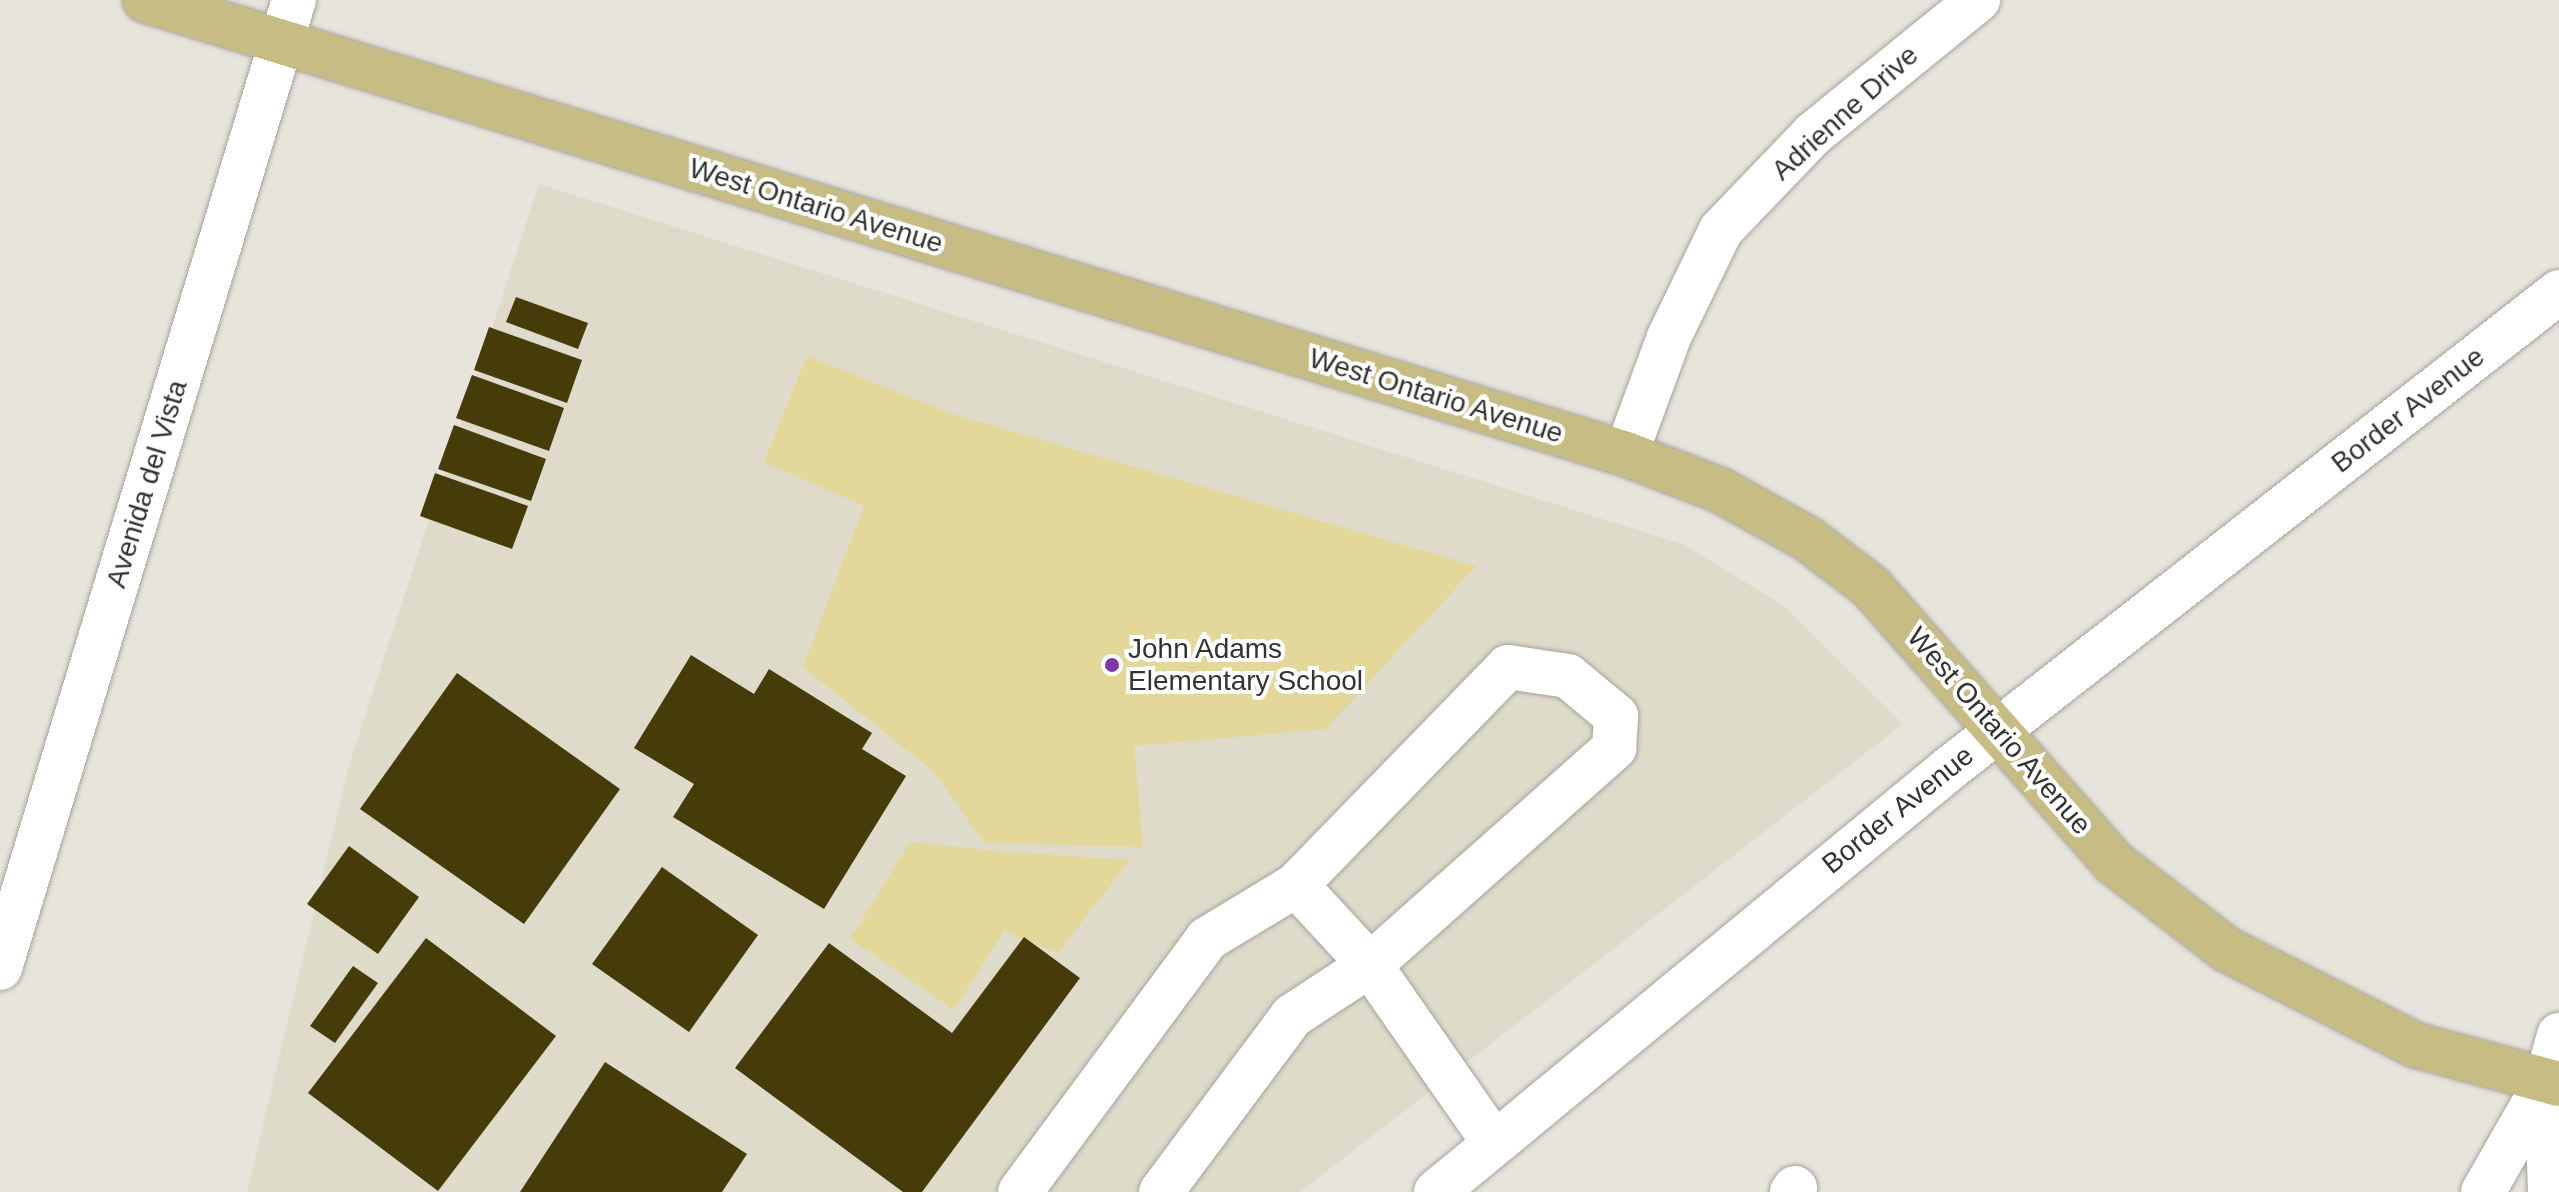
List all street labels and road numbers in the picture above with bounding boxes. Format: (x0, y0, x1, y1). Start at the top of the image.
street label: Adrienne Drive (1765, 39, 1925, 187)
street label: West Ontario Avenue (684, 151, 948, 261)
street label: Border Avenue (2324, 339, 2492, 481)
street label: West Ontario Avenue (1304, 341, 1568, 451)
street label: Avenida del Vista (99, 376, 195, 592)
street label: West Ontario Avenue (1899, 620, 2099, 842)
street label: Border Avenue (1815, 738, 1981, 882)

